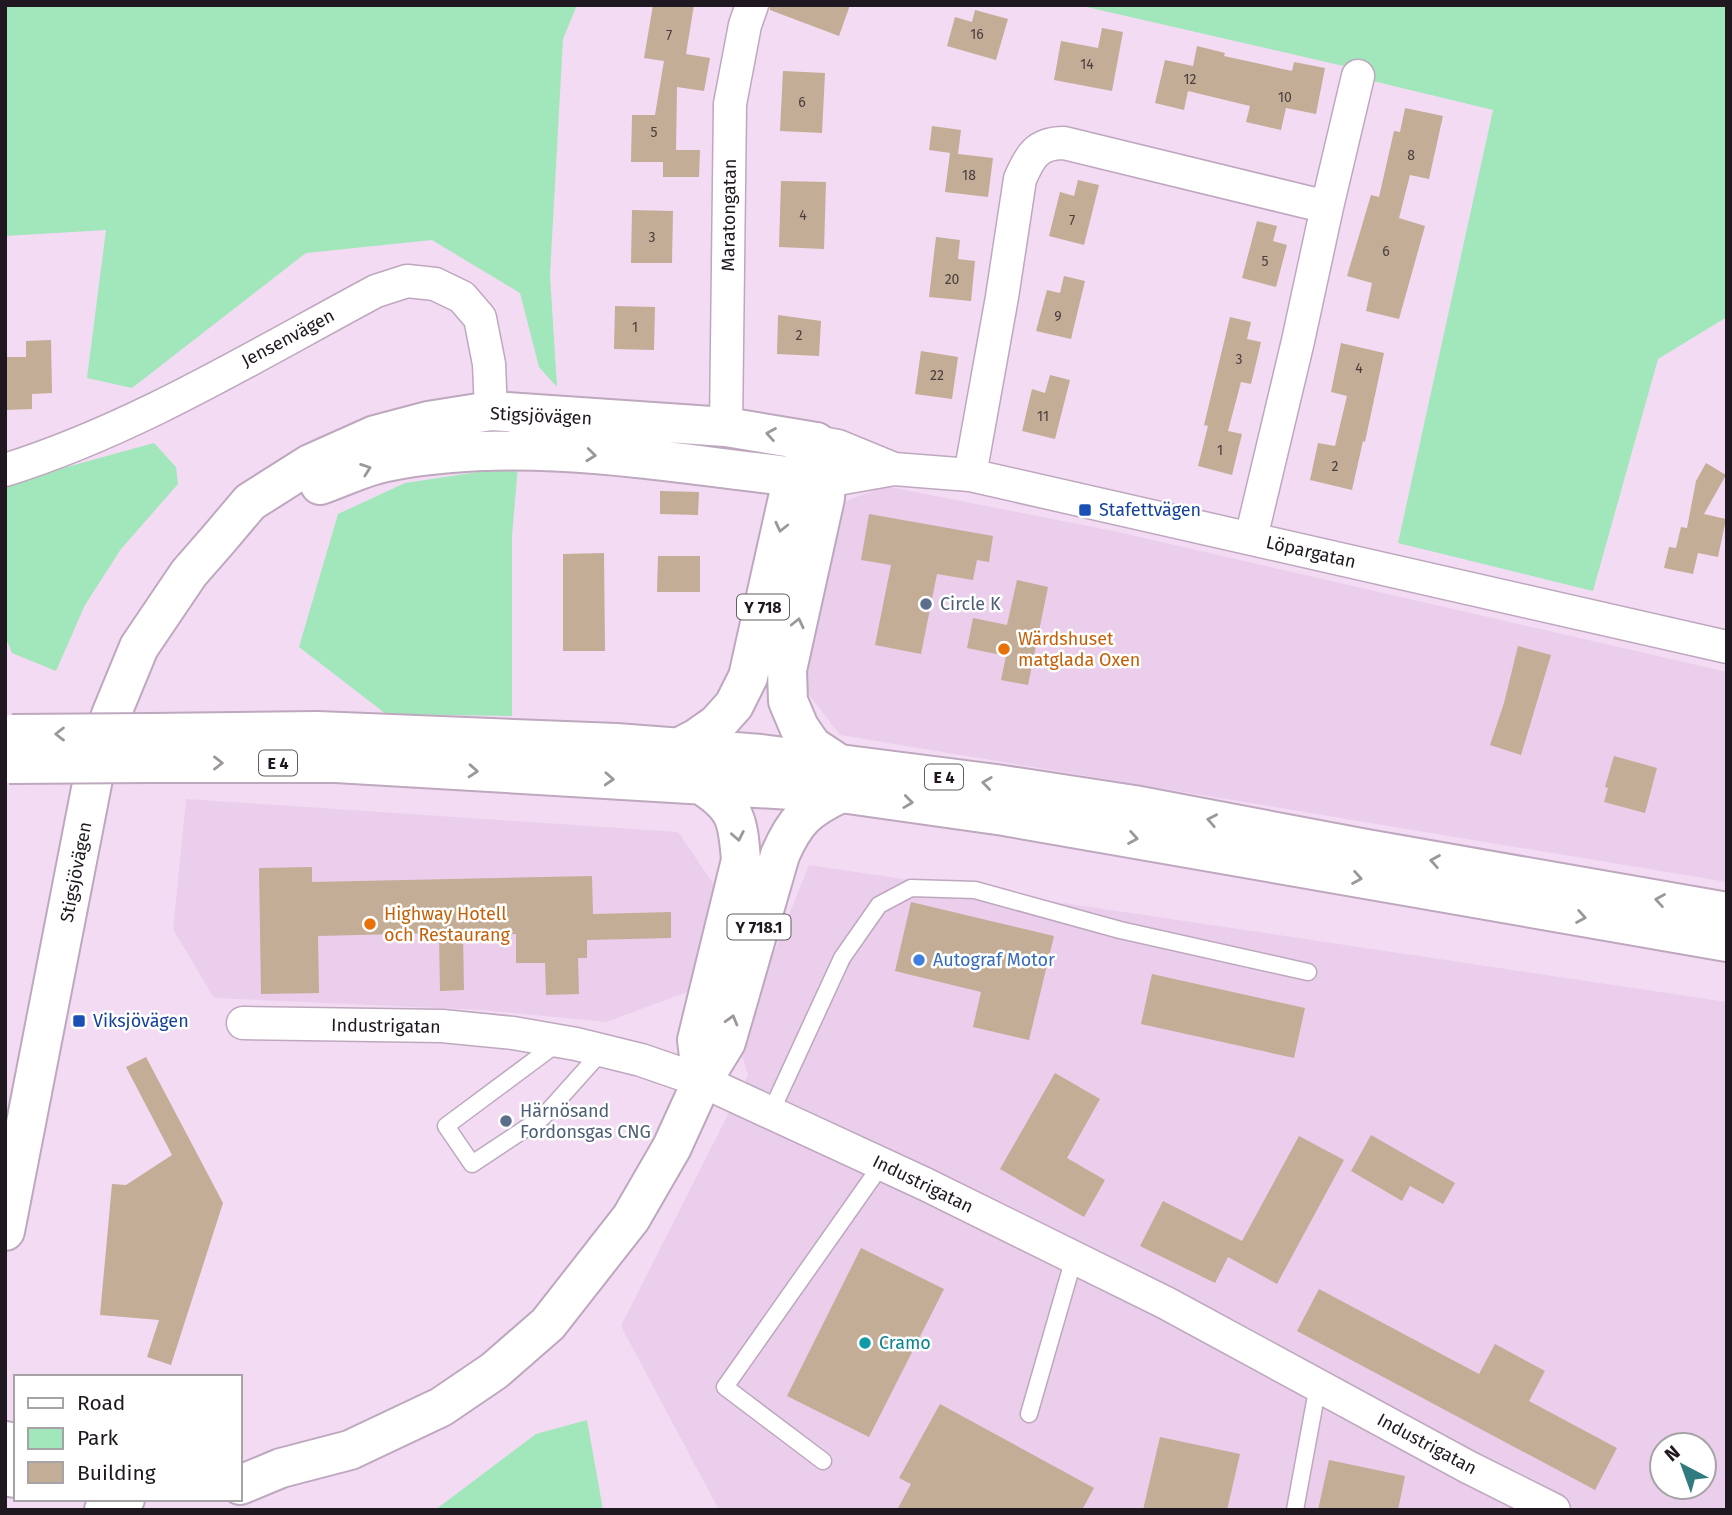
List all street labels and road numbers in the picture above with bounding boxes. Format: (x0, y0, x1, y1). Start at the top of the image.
street label: Maratongatan (717, 158, 741, 272)
street label: Jensenvägen (238, 304, 338, 372)
street label: Stigsjövägen (489, 402, 593, 430)
street label: Löpargatan (1264, 531, 1358, 573)
road number: Y 718 (737, 594, 789, 620)
road number: E 4 (259, 750, 297, 776)
road number: E 4 (925, 764, 963, 790)
street label: Stigsjövägen (55, 820, 97, 924)
road number: Y 718.1 (728, 914, 790, 939)
street label: Industrigatan (331, 1014, 441, 1038)
street label: Industrigatan (869, 1150, 977, 1218)
street label: Industrigatan (1373, 1409, 1481, 1479)

